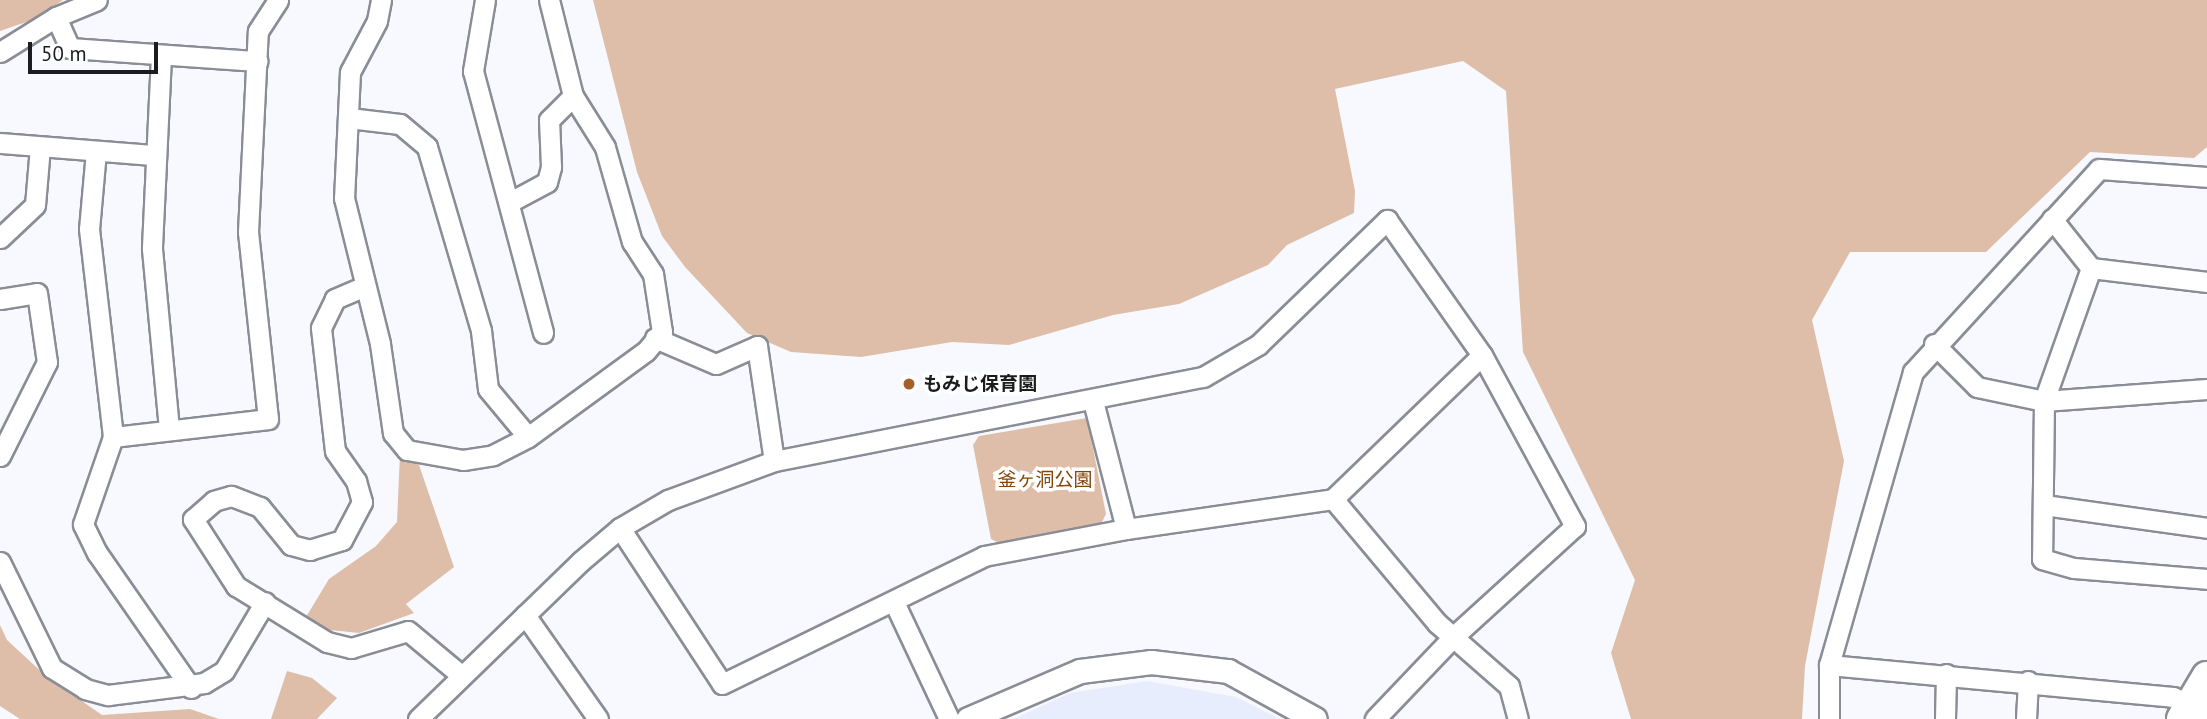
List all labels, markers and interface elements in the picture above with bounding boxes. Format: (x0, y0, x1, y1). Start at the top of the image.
scale bar (32, 28, 161, 72)
text: 50 m (41, 40, 87, 67)
place label: もみじ保育園 (923, 373, 1037, 395)
marker: もみじ保育園 (901, 376, 917, 392)
park label: 釜ヶ洞公園 (998, 469, 1092, 491)

